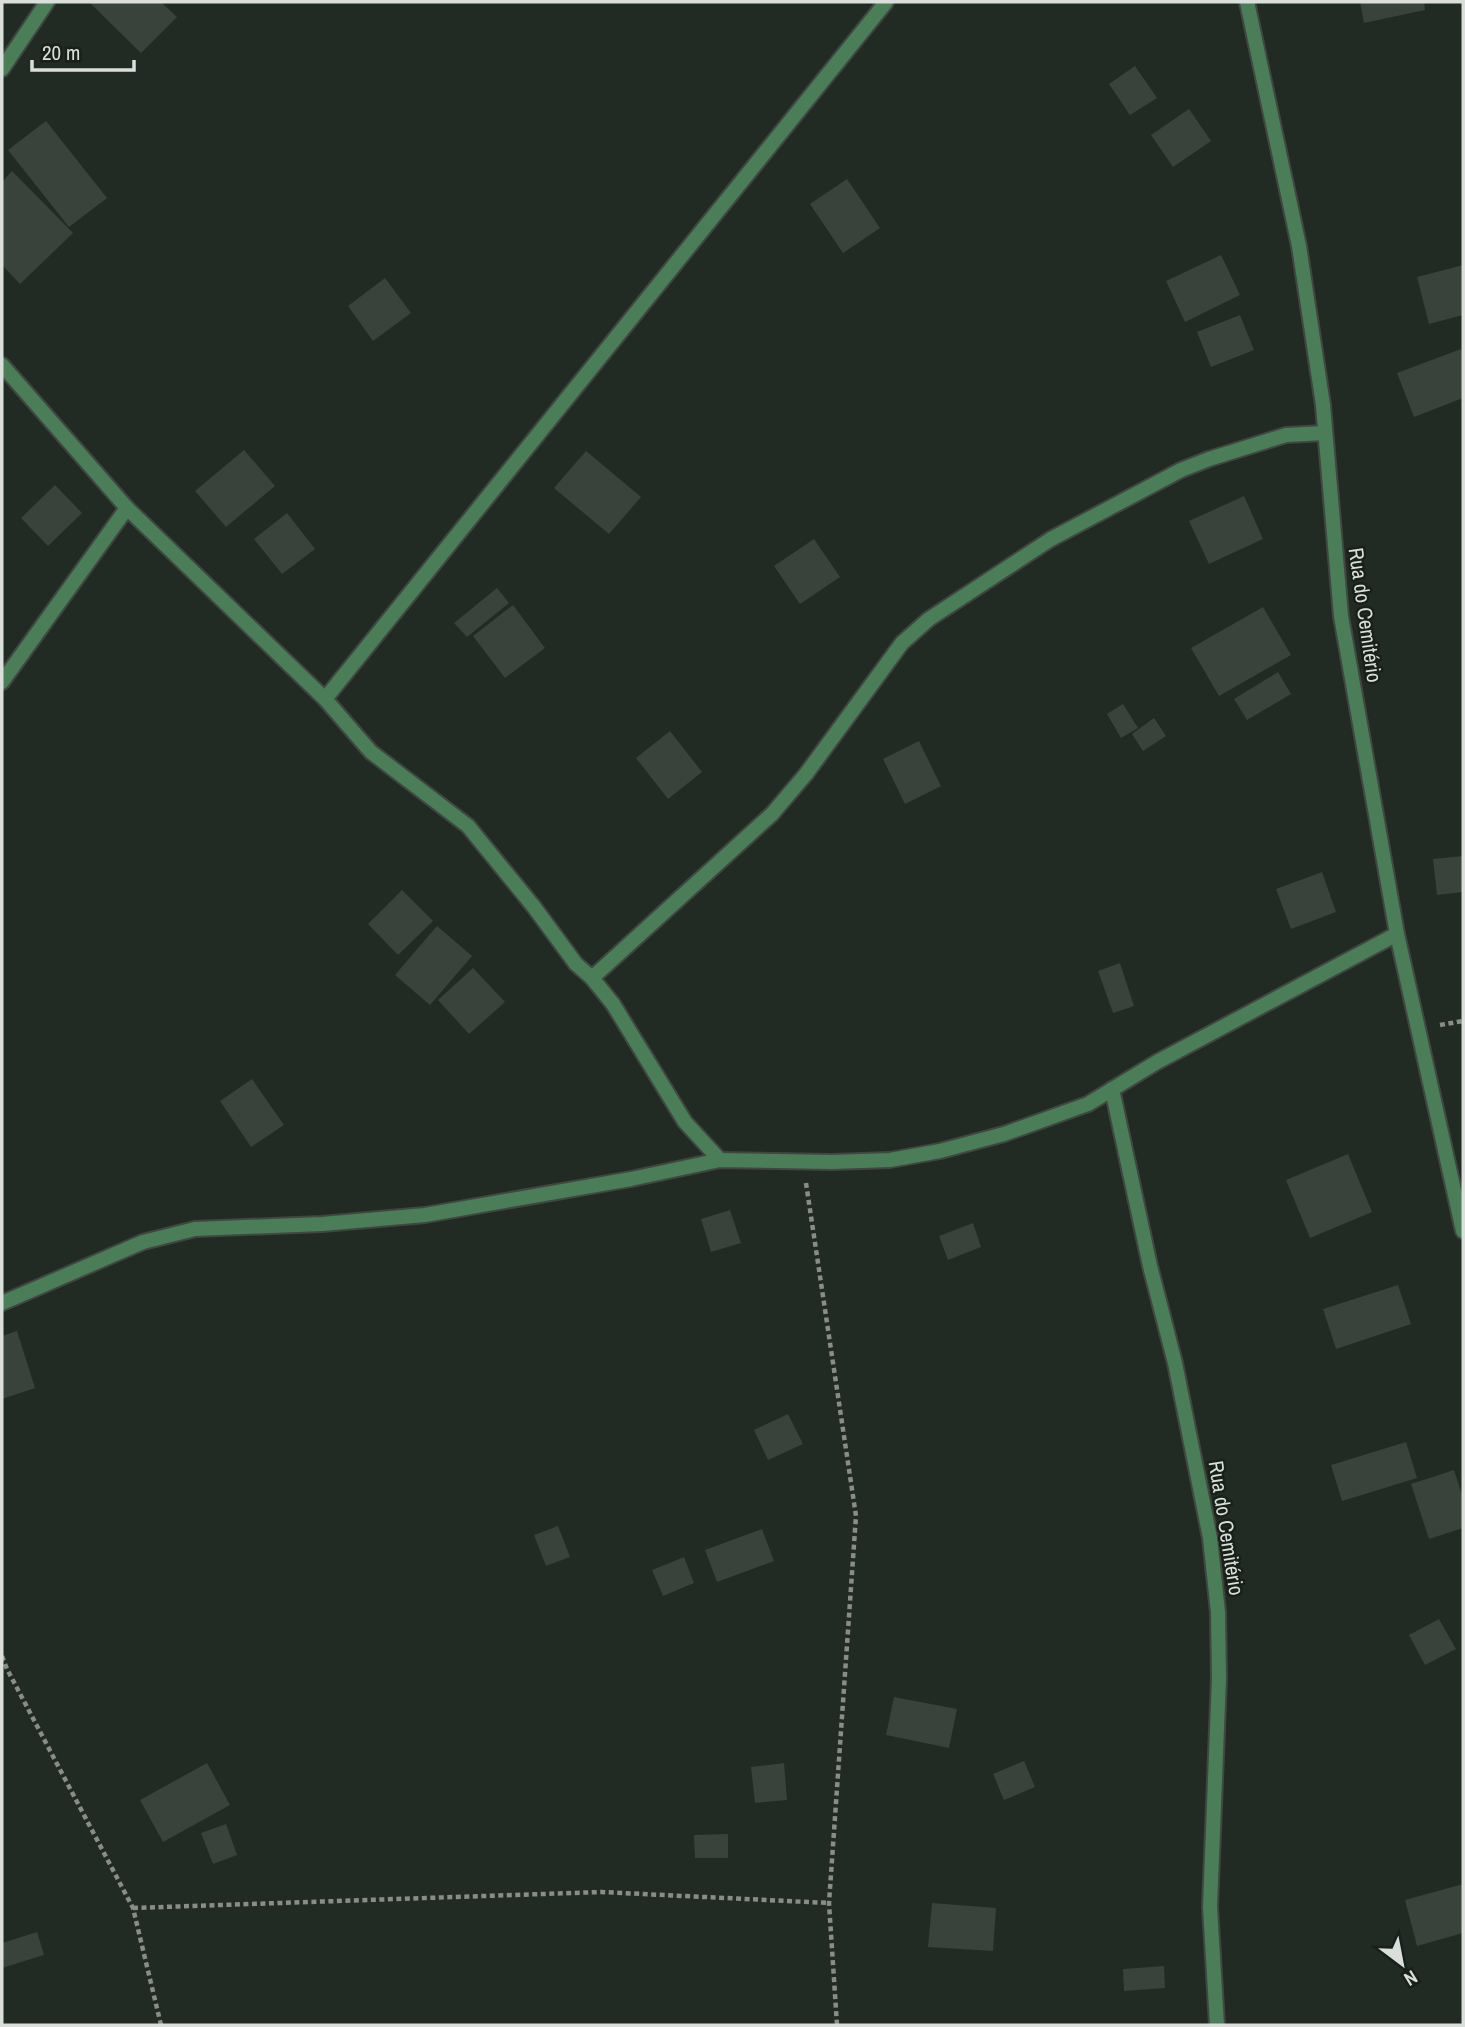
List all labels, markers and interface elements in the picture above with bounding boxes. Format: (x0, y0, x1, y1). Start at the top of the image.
scale bar (32, 28, 133, 72)
text: 20 m (42, 38, 80, 67)
street label: Rua do Cemitério (1342, 546, 1389, 684)
street label: Rua do Cemitério (1202, 1459, 1251, 1597)
north arrow (1367, 1929, 1437, 1999)
text: N (1399, 1964, 1423, 1992)

